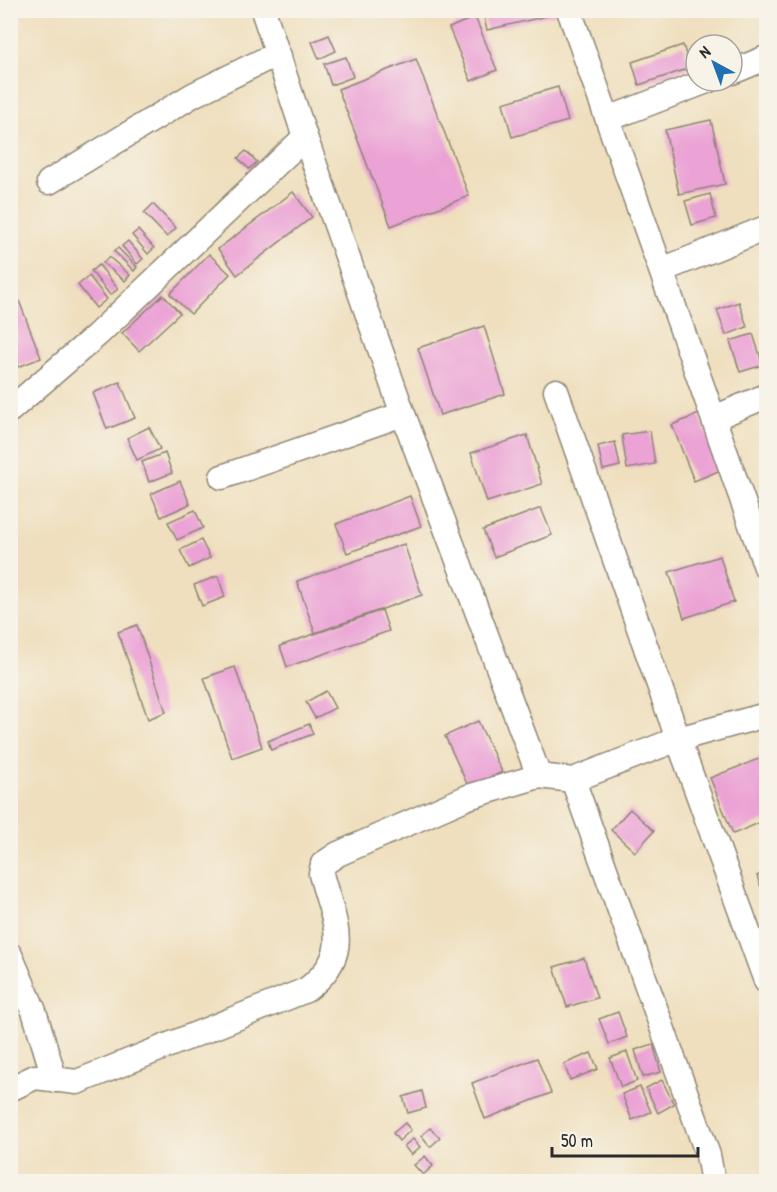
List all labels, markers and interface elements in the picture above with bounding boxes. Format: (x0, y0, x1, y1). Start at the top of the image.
north arrow (684, 33, 744, 93)
text: N (694, 40, 715, 63)
scale bar (552, 1120, 698, 1158)
text: 50 m (561, 1128, 593, 1153)

